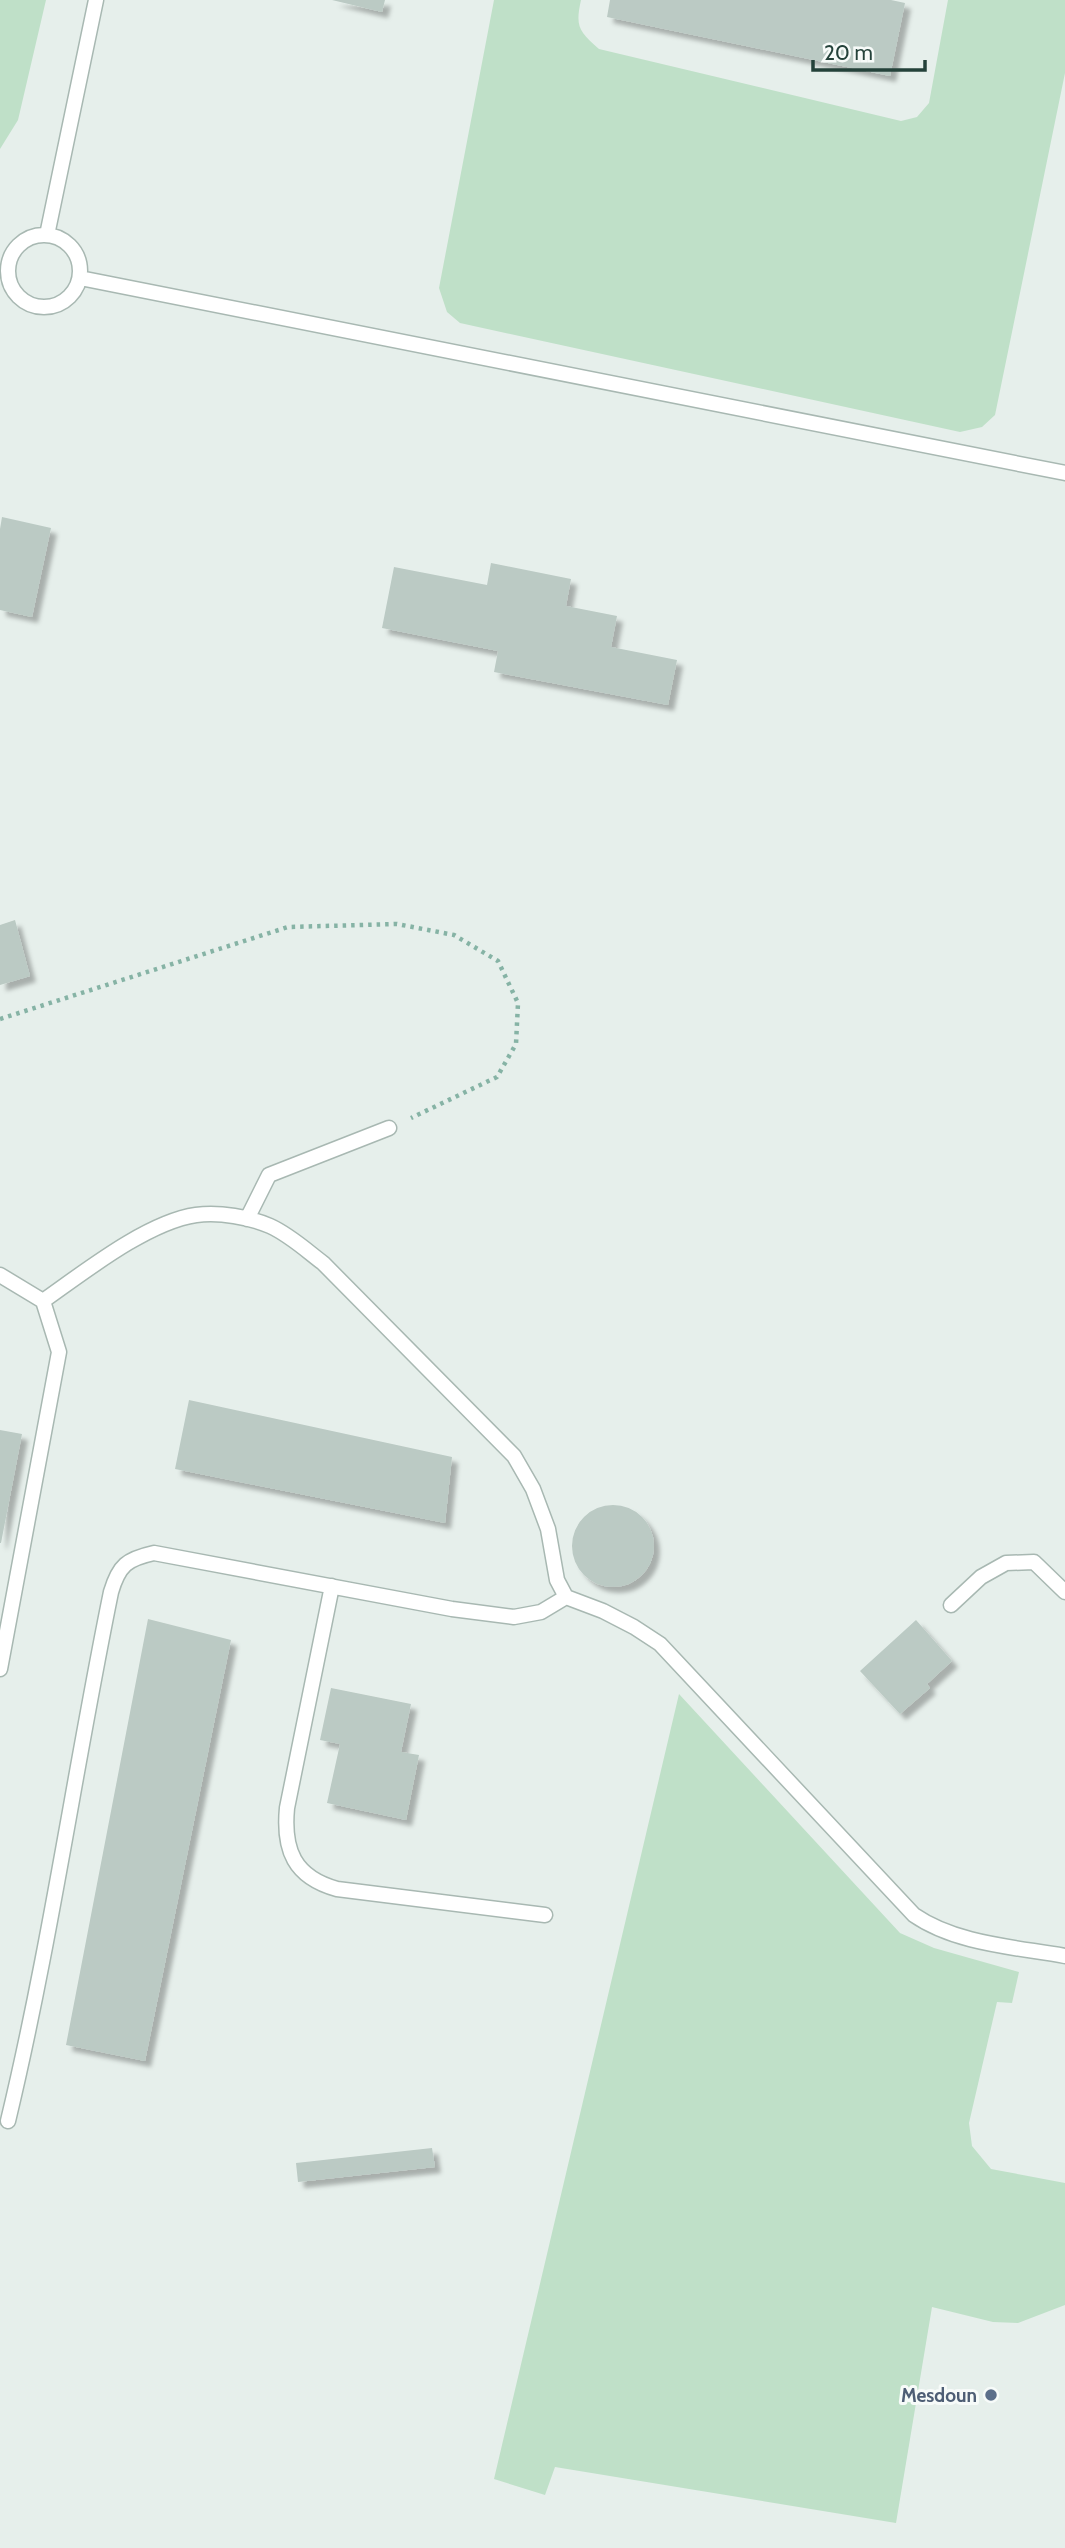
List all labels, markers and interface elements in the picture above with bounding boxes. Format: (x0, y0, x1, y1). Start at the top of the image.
scale bar (813, 28, 925, 72)
text: 20 m (824, 40, 873, 65)
place label: Mesdoun (901, 2384, 977, 2407)
marker: Mesdoun (983, 2387, 999, 2403)

